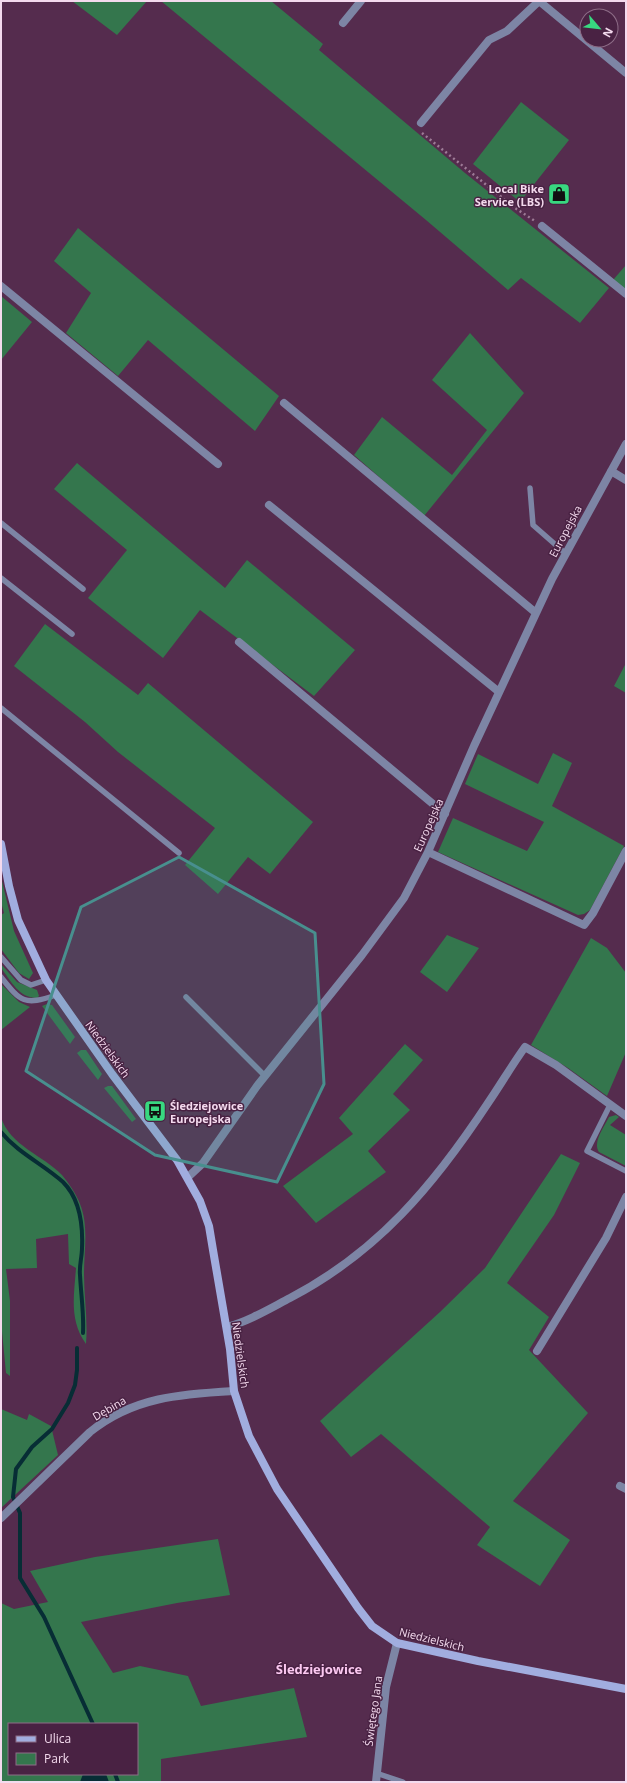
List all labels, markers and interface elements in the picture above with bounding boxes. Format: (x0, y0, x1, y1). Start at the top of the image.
north arrow (579, 8, 619, 48)
text: N (600, 25, 617, 40)
place label: Local Bike Service (LBS) (475, 181, 544, 209)
shop icon: Local Bike Service (LBS) (546, 181, 572, 207)
street label: Europejska (545, 502, 585, 560)
street label: Europejska (410, 796, 446, 854)
street label: Niedzielskich (82, 1018, 134, 1080)
bus stop icon: Śledziejowice Europejska (142, 1098, 168, 1124)
place label: Śledziejowice Europejska (170, 1098, 244, 1126)
street label: Niedzielskich (229, 1321, 253, 1389)
street label: Dębina (89, 1392, 129, 1424)
street label: Niedzielskich (398, 1624, 466, 1654)
district label: Śledziejowice (276, 1660, 363, 1678)
street label: Świętego Jana (361, 1675, 385, 1747)
legend (8, 1723, 138, 1775)
text: Ulica (44, 1730, 71, 1747)
text: Park (44, 1750, 70, 1767)

